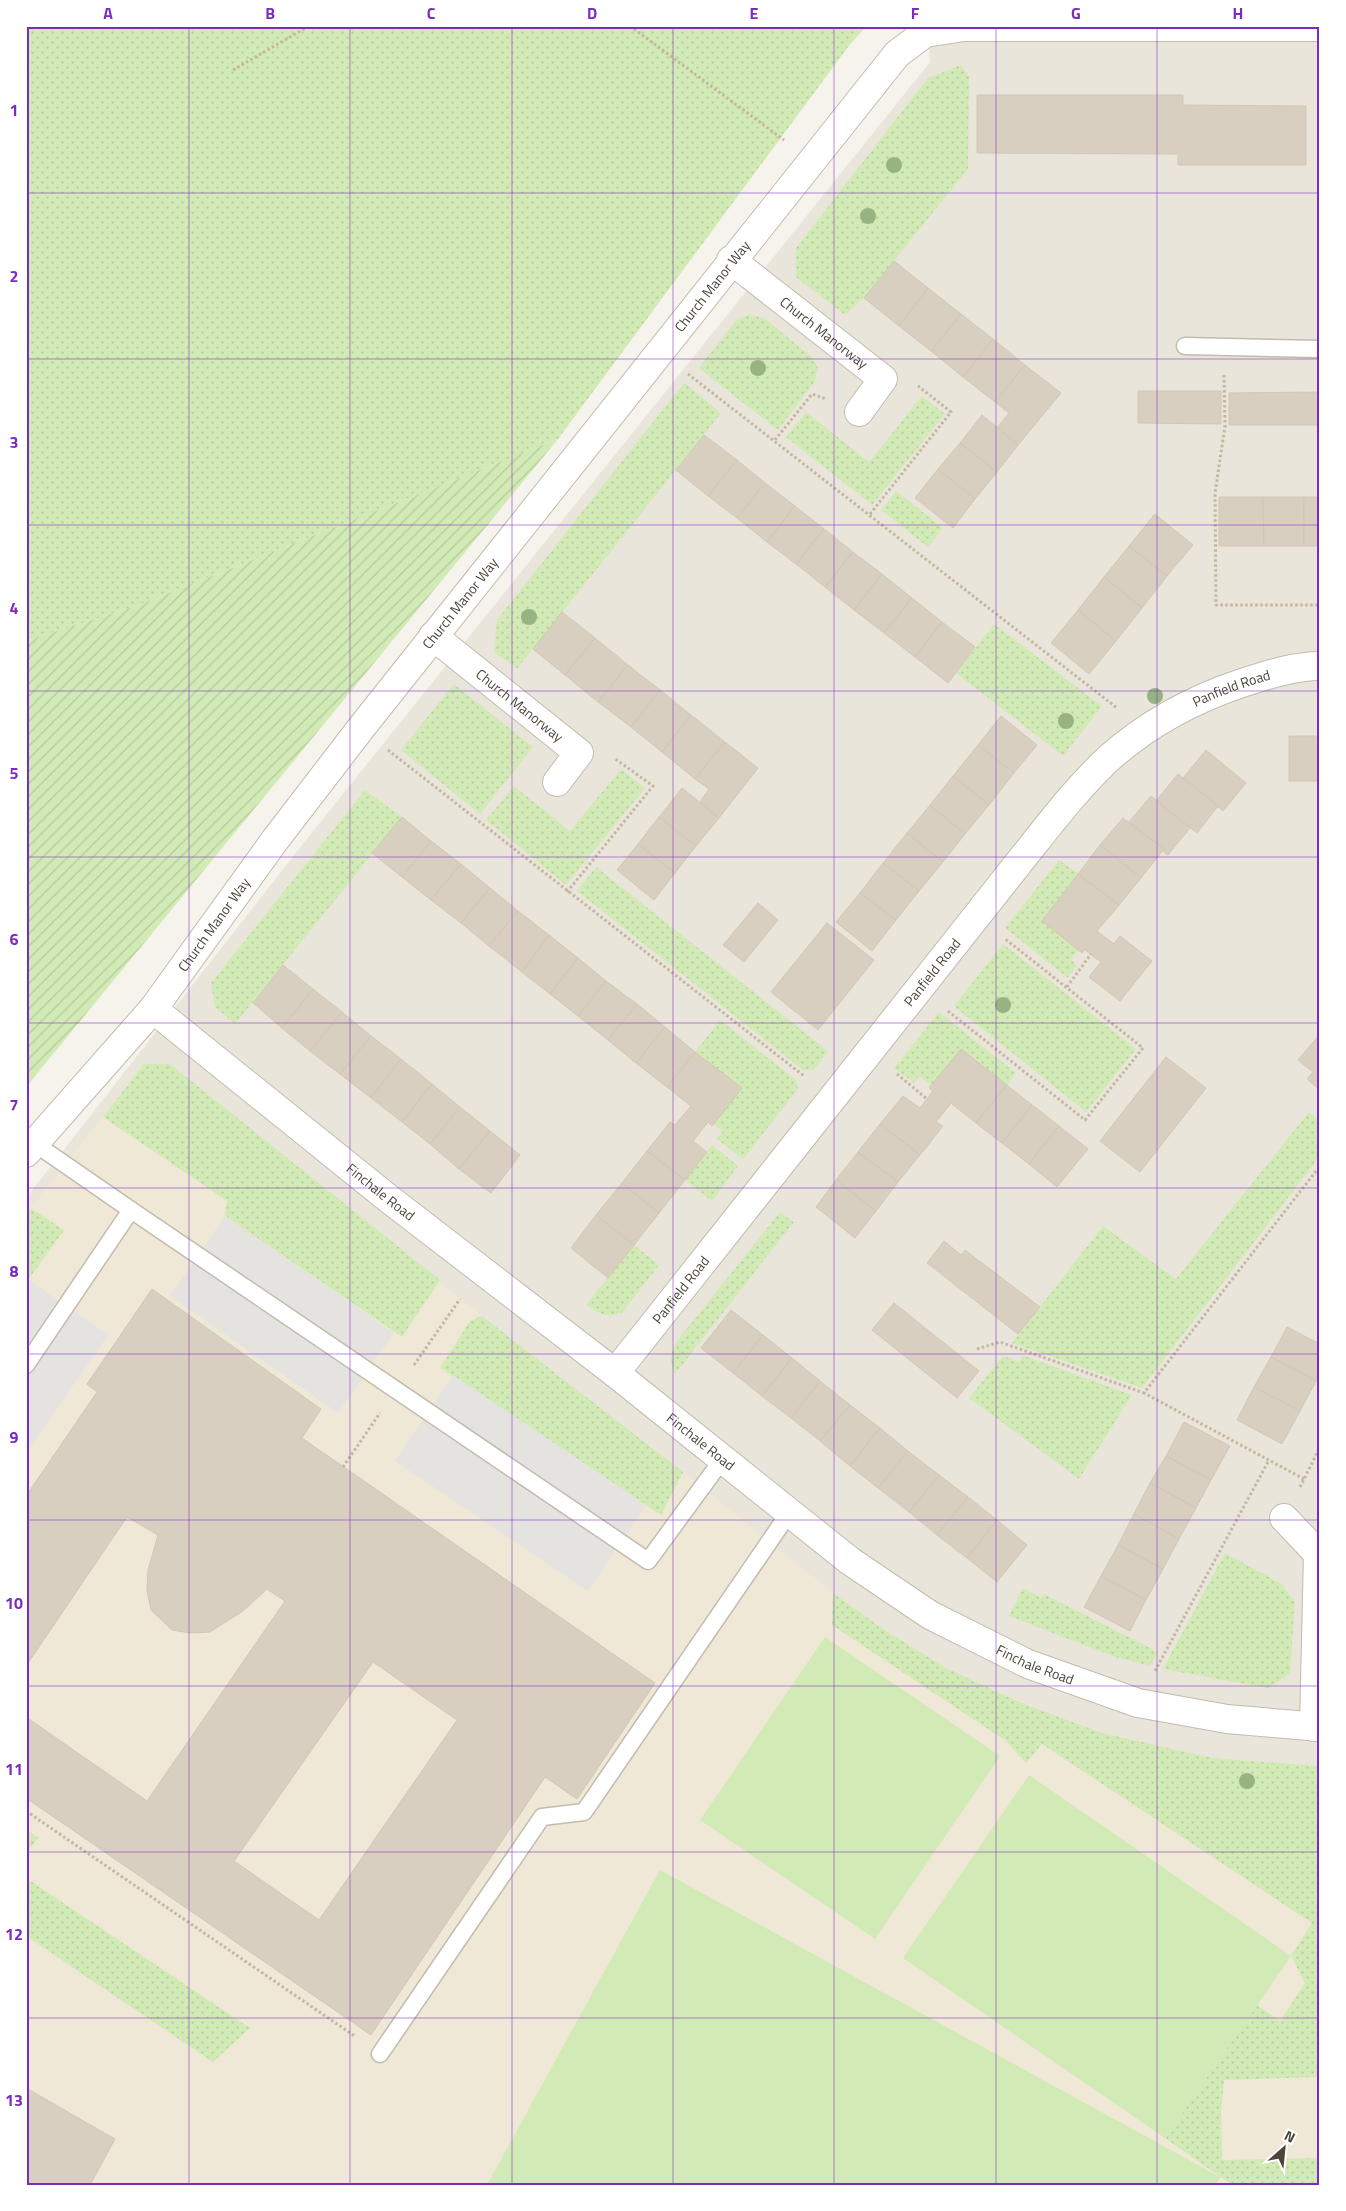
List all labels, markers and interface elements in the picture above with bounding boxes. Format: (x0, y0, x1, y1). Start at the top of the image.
text: A (103, 1, 113, 25)
text: B (265, 1, 275, 25)
text: C (427, 1, 436, 25)
text: D (587, 1, 597, 25)
text: E (750, 1, 759, 25)
text: F (911, 1, 920, 25)
text: G (1071, 1, 1081, 25)
text: H (1233, 1, 1243, 25)
text: 1 (10, 98, 18, 122)
street label: Church Manor Way (669, 236, 755, 336)
text: 2 (10, 264, 18, 288)
street label: Church Manorway (776, 291, 873, 374)
text: 3 (10, 430, 18, 454)
street label: Church Manor Way (417, 553, 503, 653)
text: 4 (10, 596, 19, 620)
street label: Church Manorway (472, 663, 568, 747)
street label: Panfield Road (1189, 664, 1273, 712)
text: 5 (10, 761, 19, 785)
street label: Church Manor Way (172, 873, 255, 976)
text: 6 (10, 927, 19, 951)
street label: Panfield Road (898, 933, 965, 1011)
text: 7 (10, 1093, 18, 1117)
street label: Finchale Road (342, 1158, 420, 1225)
street label: Panfield Road (647, 1251, 714, 1328)
text: 8 (10, 1259, 19, 1283)
street label: Finchale Road (662, 1407, 740, 1475)
text: 9 (10, 1425, 19, 1449)
text: 10 (5, 1591, 23, 1615)
street label: Finchale Road (993, 1639, 1077, 1689)
text: 11 (5, 1757, 23, 1781)
text: 12 (5, 1922, 23, 1946)
text: 13 (5, 2088, 23, 2112)
north arrow (1258, 2124, 1308, 2174)
text: N (1281, 2124, 1299, 2148)

